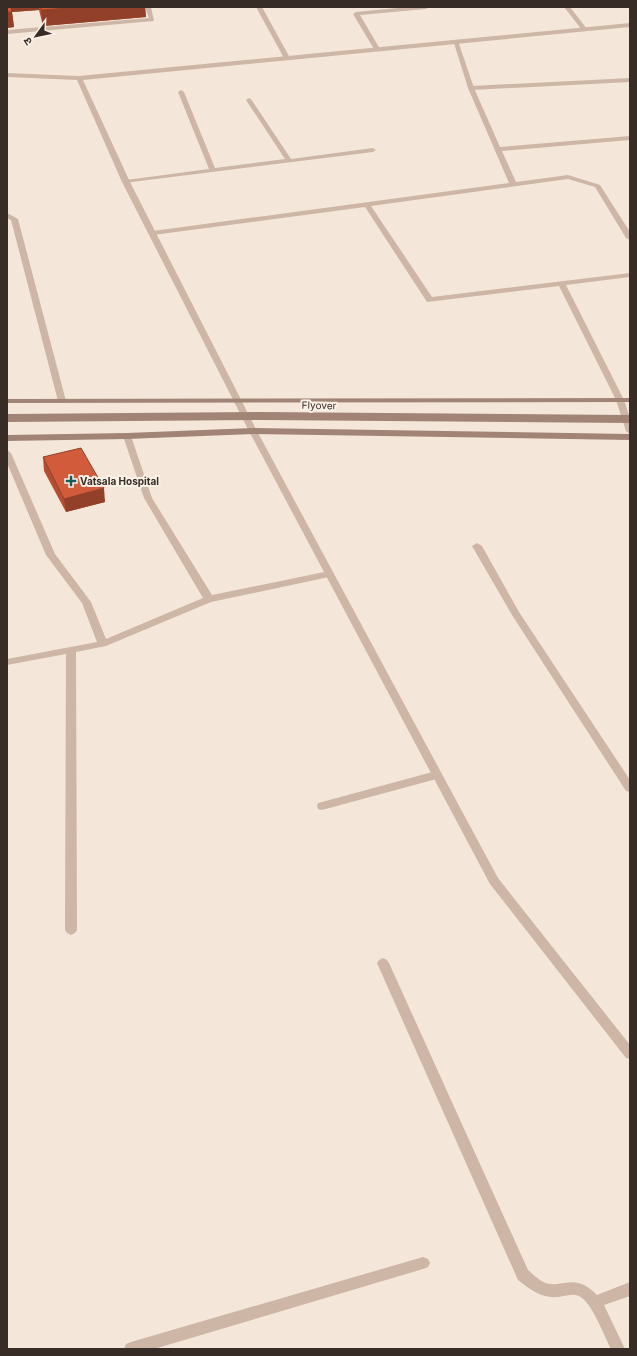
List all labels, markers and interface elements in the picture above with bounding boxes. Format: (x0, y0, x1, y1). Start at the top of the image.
north arrow (16, 16, 56, 56)
text: उ (20, 34, 35, 48)
street label: Flyover (302, 399, 337, 411)
marker: Vatsala Hospital (65, 475, 77, 487)
place label: Vatsala Hospital (80, 475, 159, 487)

